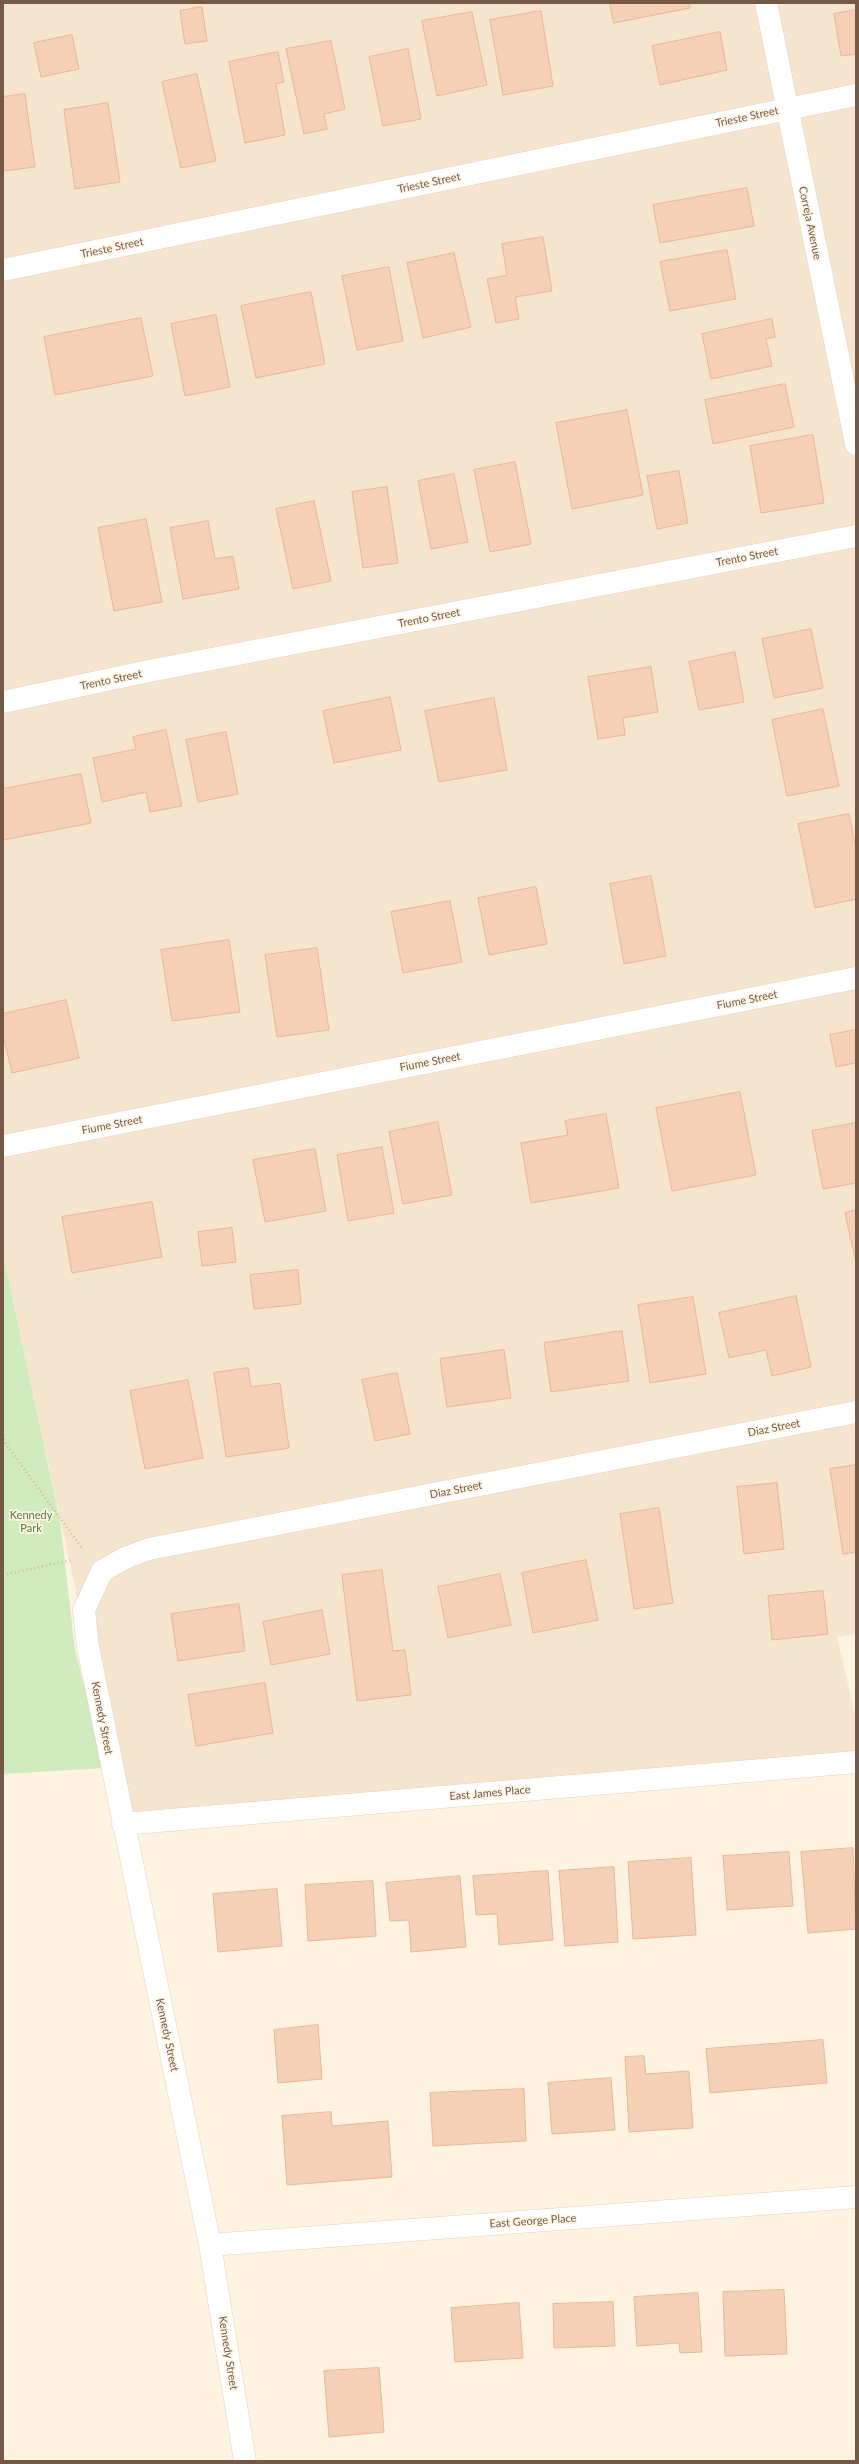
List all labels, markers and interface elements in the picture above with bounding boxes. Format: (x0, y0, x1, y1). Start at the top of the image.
street label: Trieste Street (714, 104, 780, 130)
street label: Trieste Street (396, 170, 462, 196)
street label: Correja Avenue (796, 185, 824, 261)
street label: Trieste Street (79, 235, 145, 261)
street label: Trento Street (715, 545, 779, 569)
street label: Trento Street (397, 606, 461, 630)
street label: Trento Street (79, 667, 143, 693)
street label: Fiume Street (716, 988, 778, 1012)
street label: Fiume Street (399, 1050, 461, 1074)
street label: Fiume Street (81, 1113, 143, 1137)
street label: Diaz Street (747, 1416, 801, 1440)
street label: Diaz Street (429, 1478, 483, 1502)
park label: Kennedy Park (10, 1508, 52, 1534)
street label: Kennedy Street (88, 1680, 116, 1756)
street label: East James Place (449, 1783, 531, 1803)
street label: Kennedy Street (153, 1997, 181, 2073)
street label: East George Place (489, 2211, 577, 2231)
street label: Kennedy Street (216, 2315, 240, 2391)

